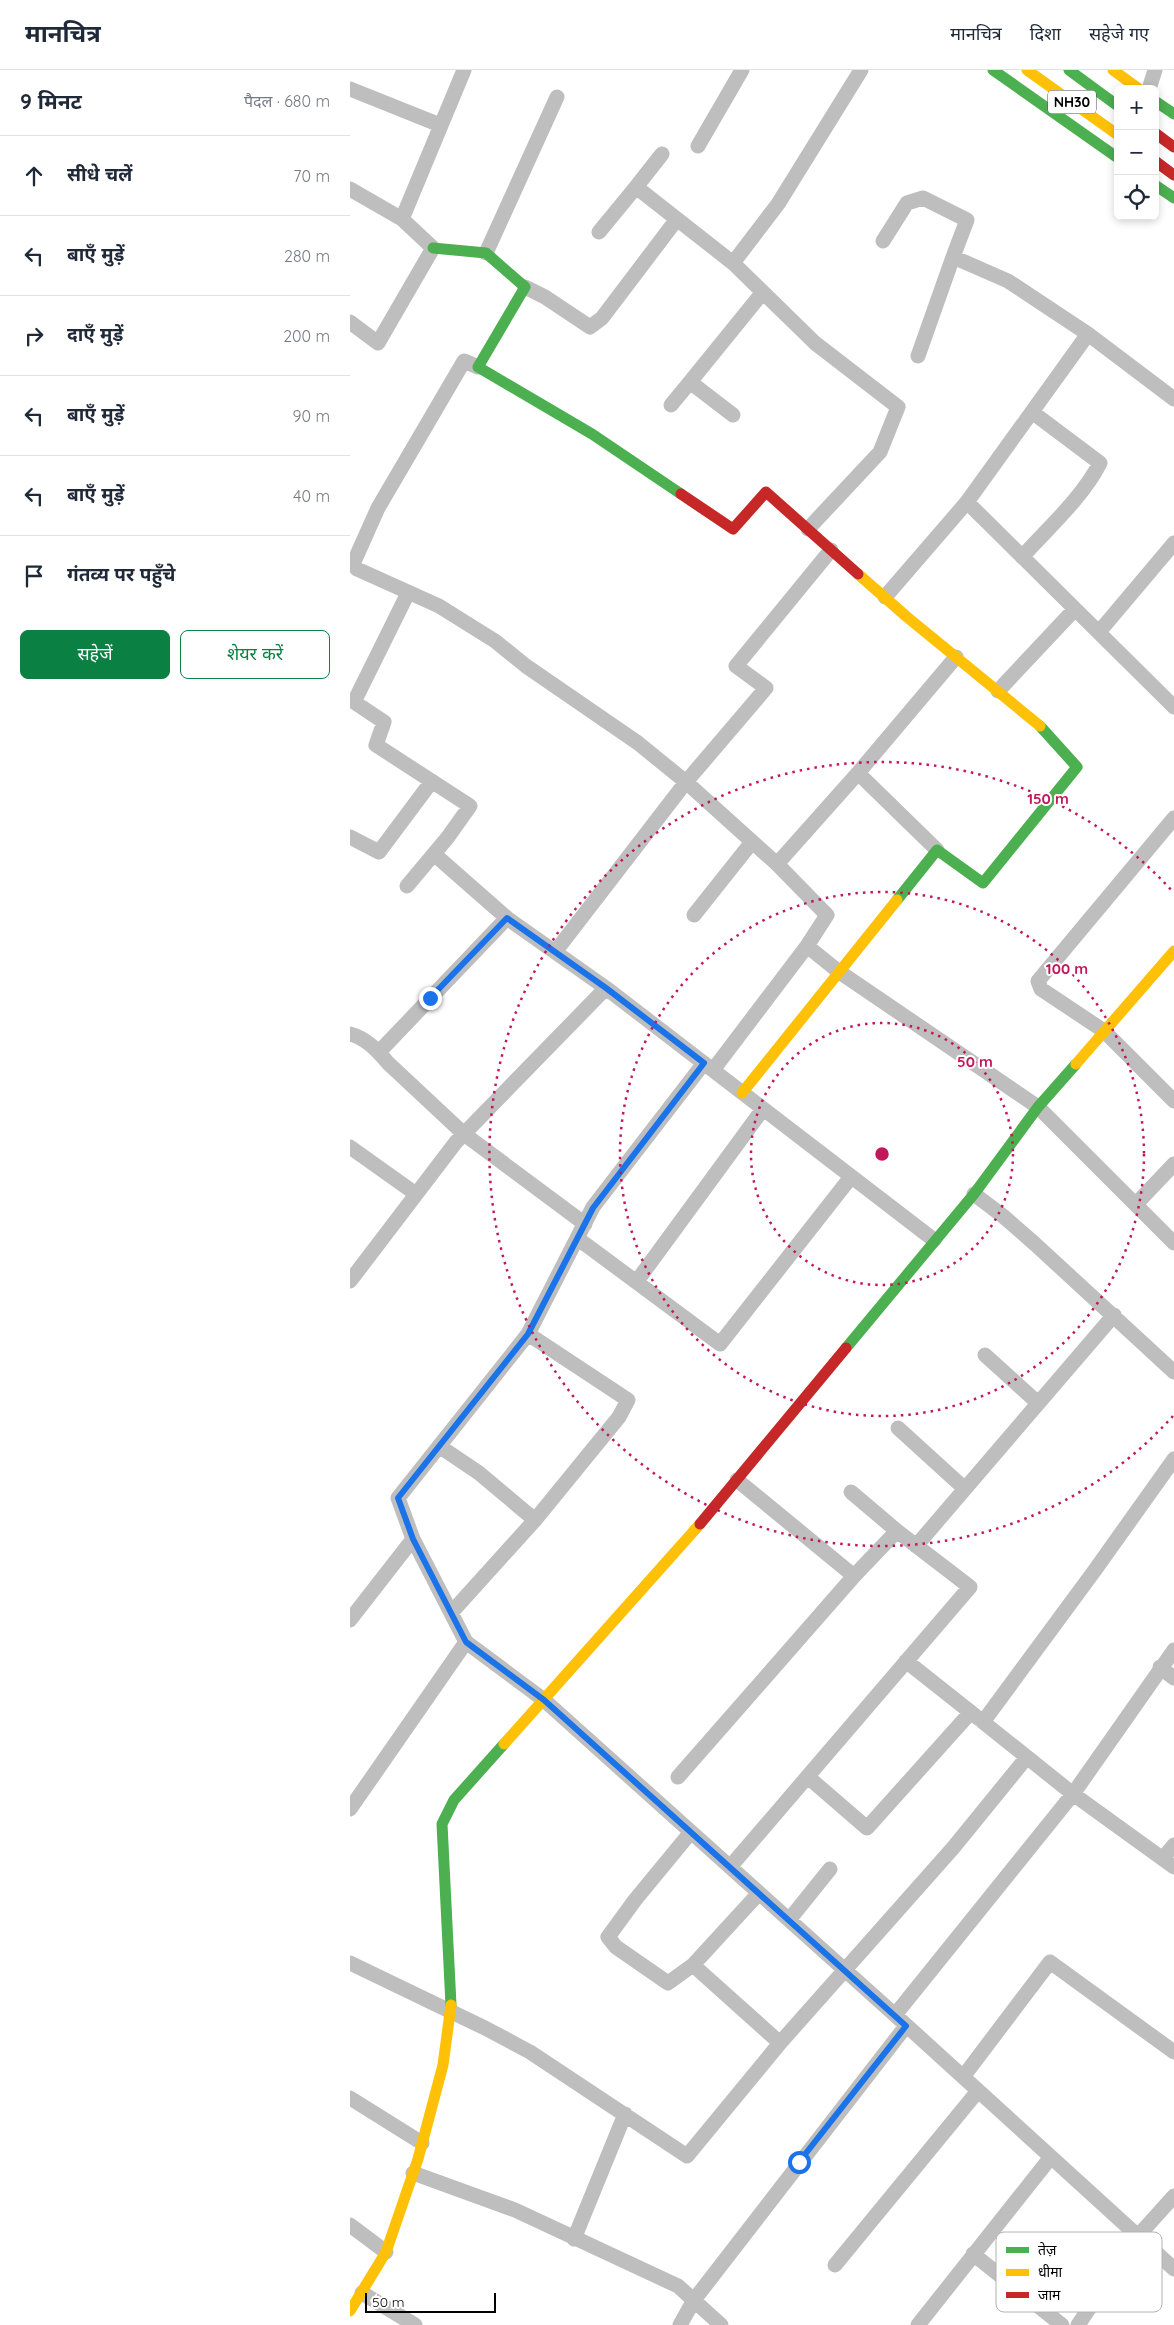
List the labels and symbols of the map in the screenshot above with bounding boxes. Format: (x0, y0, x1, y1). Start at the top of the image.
road number: NH30 (1048, 91, 1096, 114)
text: 150 m (1027, 789, 1069, 808)
text: 100 m (1046, 959, 1088, 978)
route end (419, 987, 442, 1010)
text: 50 m (957, 1052, 993, 1071)
centre of rings (873, 1145, 891, 1163)
route start (788, 2151, 811, 2174)
legend (996, 2232, 1162, 2312)
text: तेज़ (1038, 2241, 1057, 2259)
text: धीमा (1038, 2263, 1063, 2281)
text: जाम (1038, 2286, 1061, 2304)
scale bar (365, 2290, 496, 2313)

